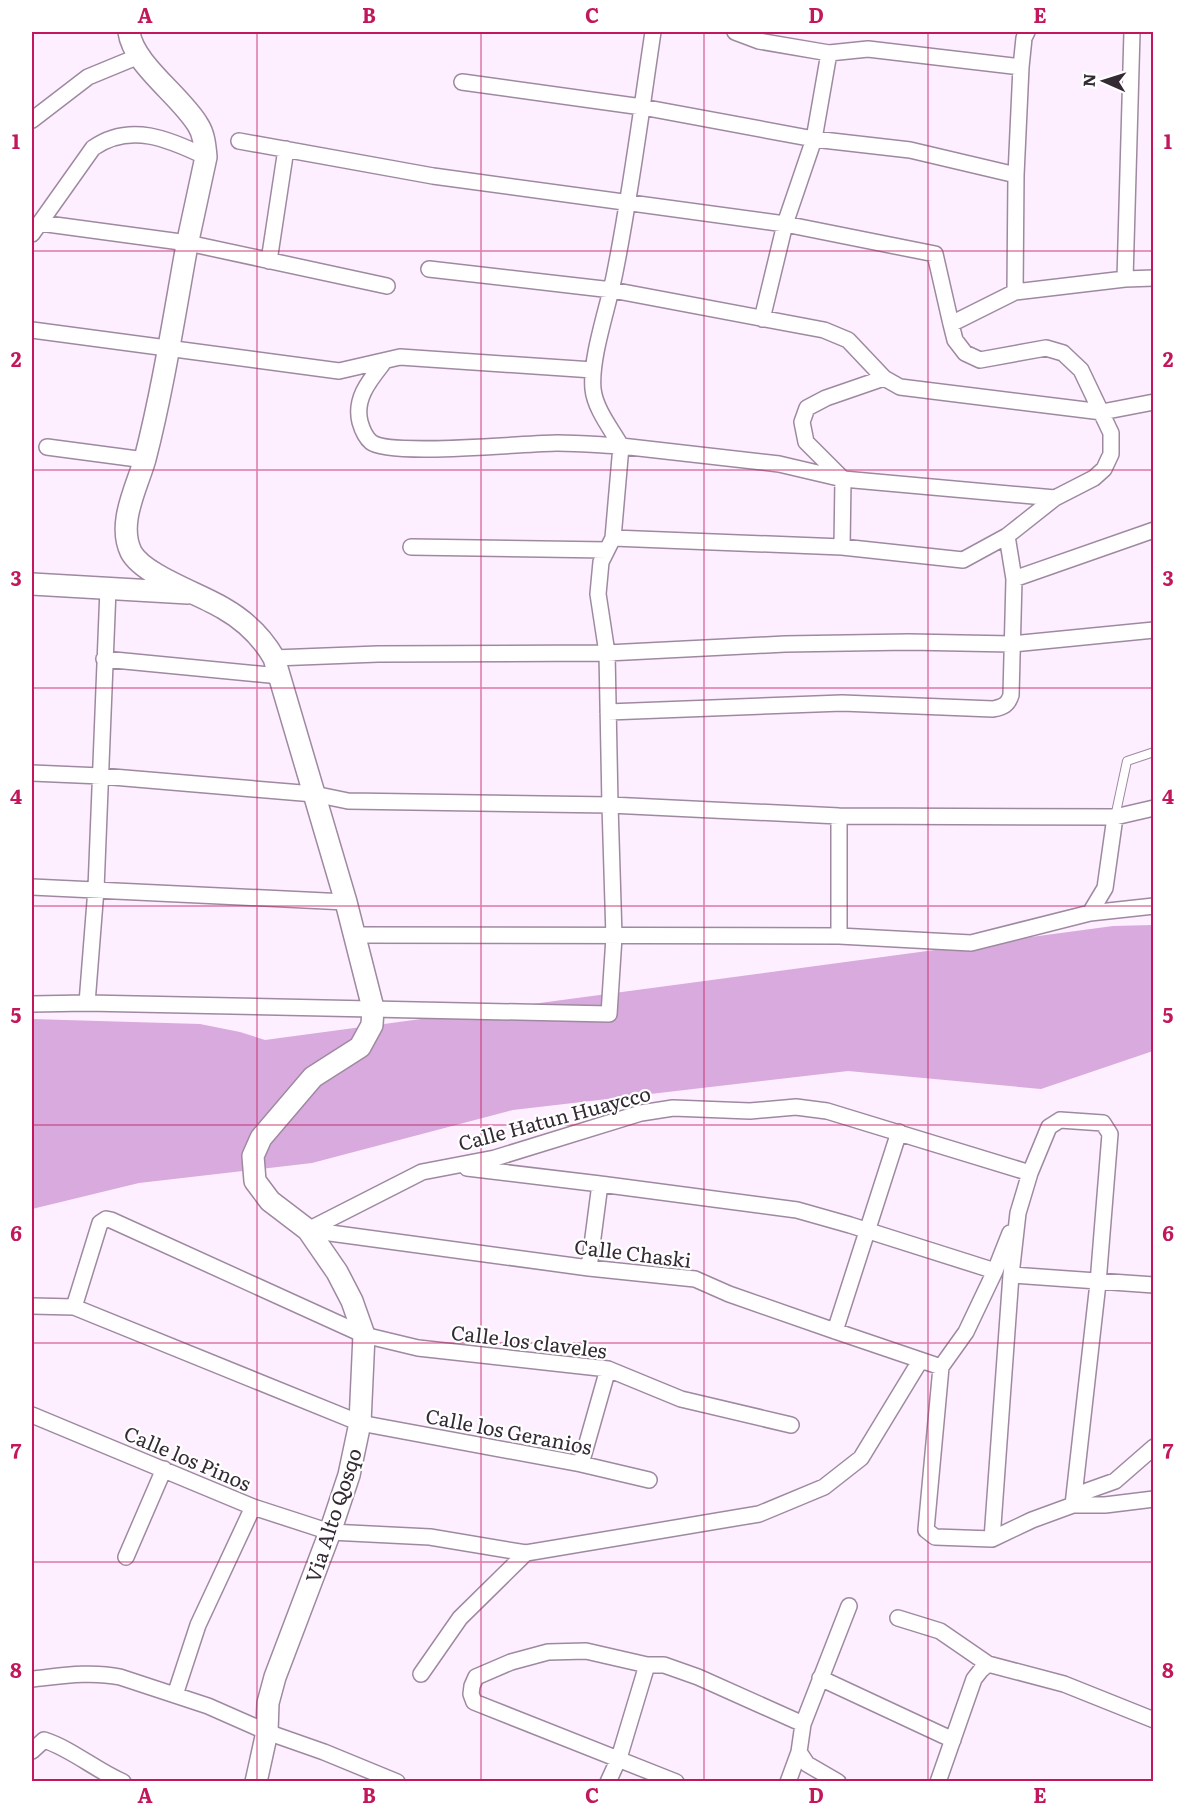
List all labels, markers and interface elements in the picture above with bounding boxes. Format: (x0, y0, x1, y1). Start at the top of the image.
text: A (137, 0, 153, 29)
text: B (362, 0, 376, 29)
text: C (585, 0, 599, 29)
text: D (808, 0, 824, 29)
text: E (1033, 0, 1047, 29)
north arrow (1074, 51, 1134, 111)
text: N (1076, 73, 1100, 88)
text: 1 (12, 125, 20, 155)
text: 1 (1164, 125, 1172, 155)
text: 2 (11, 343, 22, 373)
text: 2 (1163, 343, 1174, 373)
text: 3 (10, 562, 22, 592)
text: 3 (1162, 562, 1174, 592)
text: 4 (10, 780, 22, 810)
text: 4 (1162, 780, 1174, 810)
text: 5 (11, 999, 22, 1029)
text: 5 (1163, 999, 1174, 1029)
street label: Calle Hatun Huaycco (454, 1077, 654, 1157)
text: 6 (10, 1217, 22, 1247)
text: 6 (1162, 1217, 1174, 1247)
street label: Calle Chaski (573, 1230, 694, 1274)
street label: Calle los claveles (449, 1316, 609, 1364)
street label: Calle los Geranios (423, 1399, 595, 1461)
street label: Calle los Pinos (120, 1417, 256, 1497)
text: 7 (11, 1435, 22, 1465)
text: 7 (1163, 1435, 1174, 1465)
street label: Via Alto Qosqo (296, 1444, 368, 1586)
text: 8 (10, 1654, 22, 1684)
text: 8 (1162, 1654, 1174, 1684)
text: A (137, 1779, 153, 1809)
text: B (362, 1779, 376, 1809)
text: C (585, 1779, 599, 1809)
text: D (808, 1779, 824, 1809)
text: E (1033, 1779, 1047, 1809)

